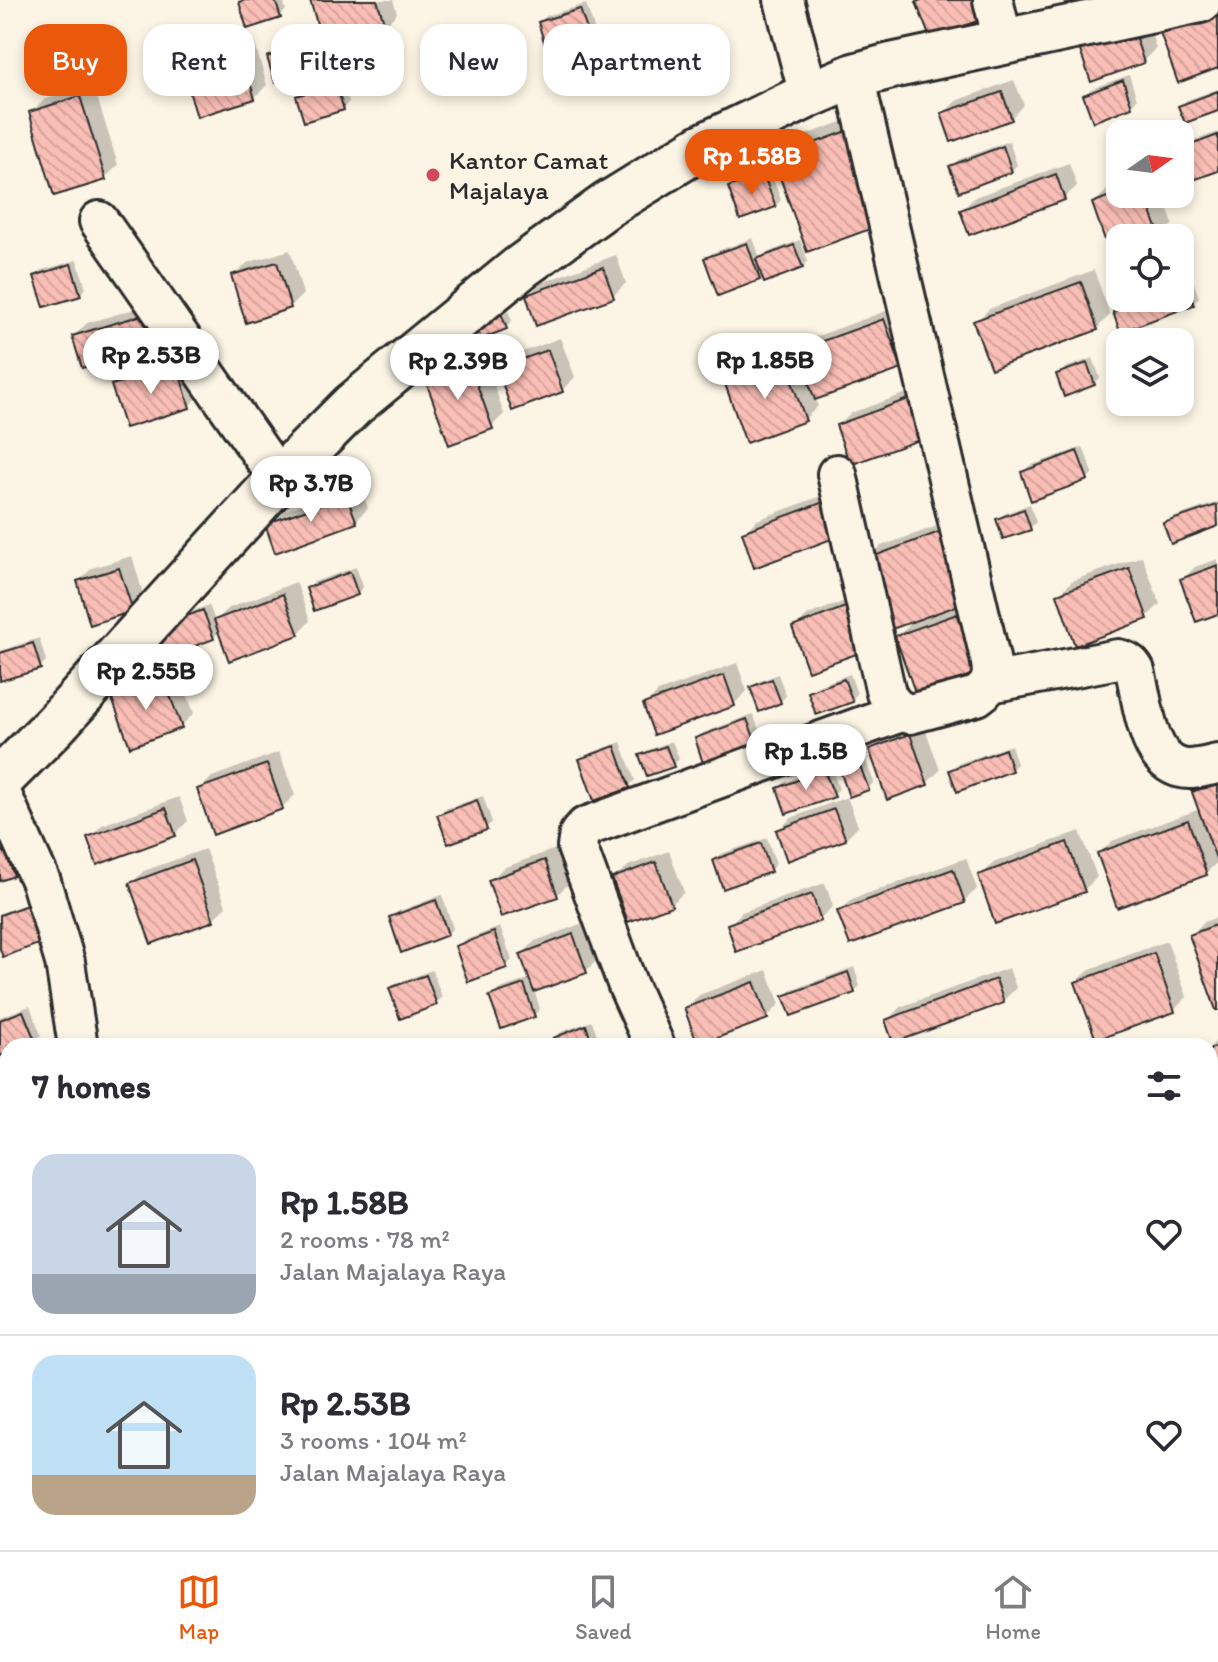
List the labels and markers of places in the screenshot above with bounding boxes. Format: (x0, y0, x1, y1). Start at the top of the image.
pin: Rp 1.58B (669, 129, 835, 197)
place label: Kantor Camat Majalaya (449, 144, 609, 206)
marker: Kantor Camat Majalaya (424, 166, 442, 184)
pin: Rp 2.53B (68, 328, 234, 396)
pin: Rp 1.85B (682, 333, 848, 401)
pin: Rp 2.39B (375, 334, 541, 402)
pin: Rp 3.7B (237, 456, 385, 524)
pin: Rp 2.55B (63, 644, 229, 712)
pin: Rp 1.5B (732, 724, 880, 792)

